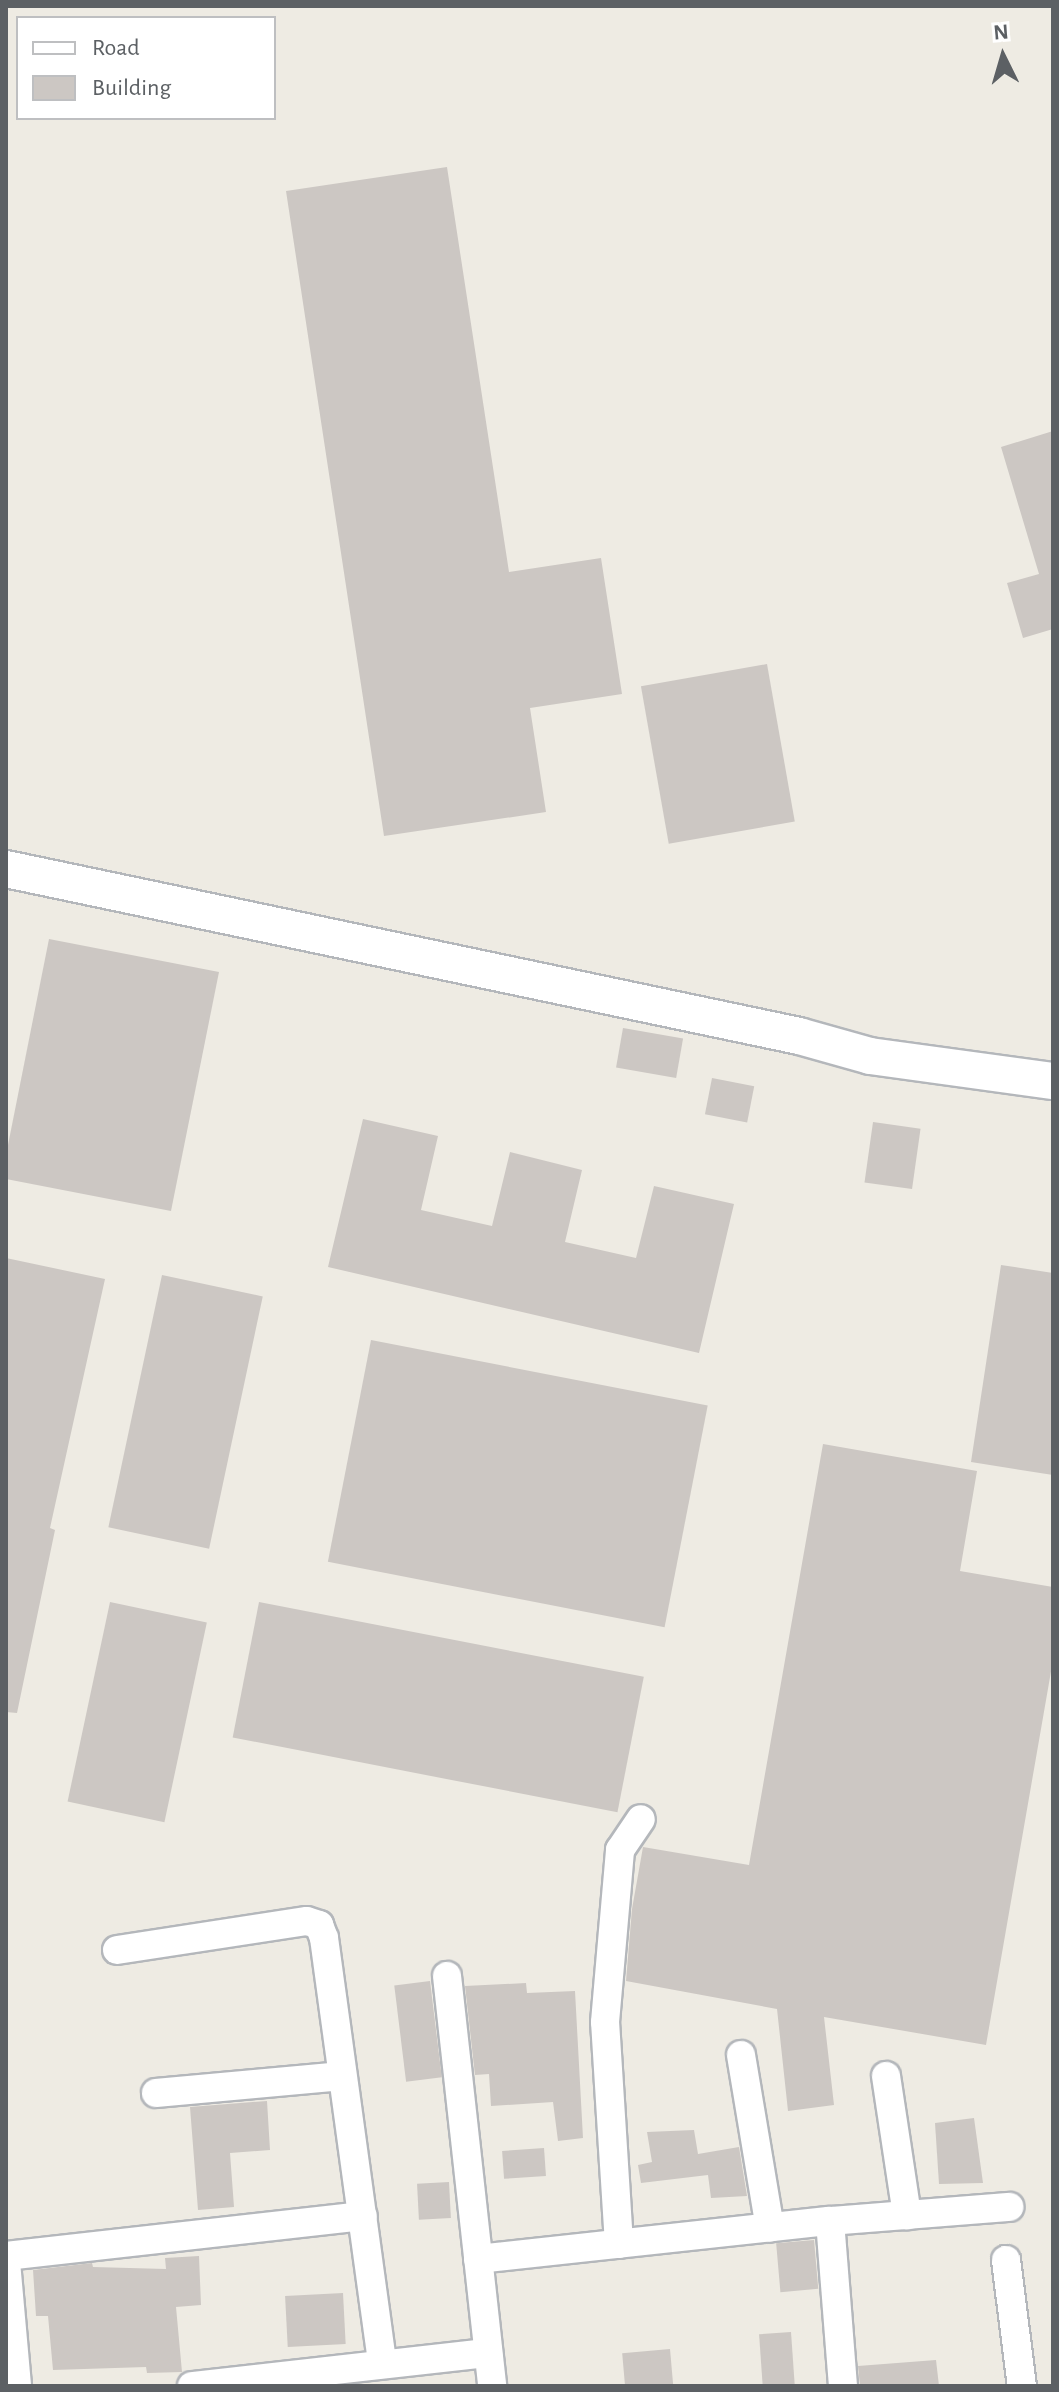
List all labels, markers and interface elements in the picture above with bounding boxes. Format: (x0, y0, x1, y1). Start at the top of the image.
legend (16, 16, 276, 120)
north arrow (963, 16, 1043, 96)
text: N (992, 20, 1009, 44)
text: Road (92, 36, 140, 60)
text: Building (92, 76, 171, 100)

